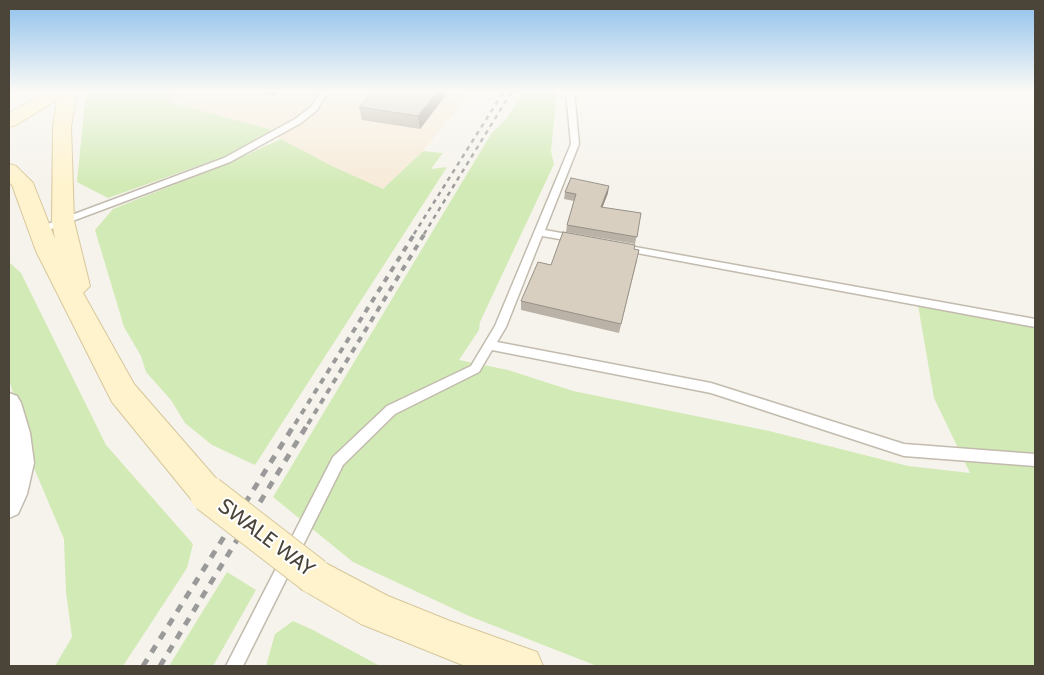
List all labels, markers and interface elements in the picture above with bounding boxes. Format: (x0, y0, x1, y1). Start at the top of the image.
street label: SWALE WAY (213, 494, 319, 582)

